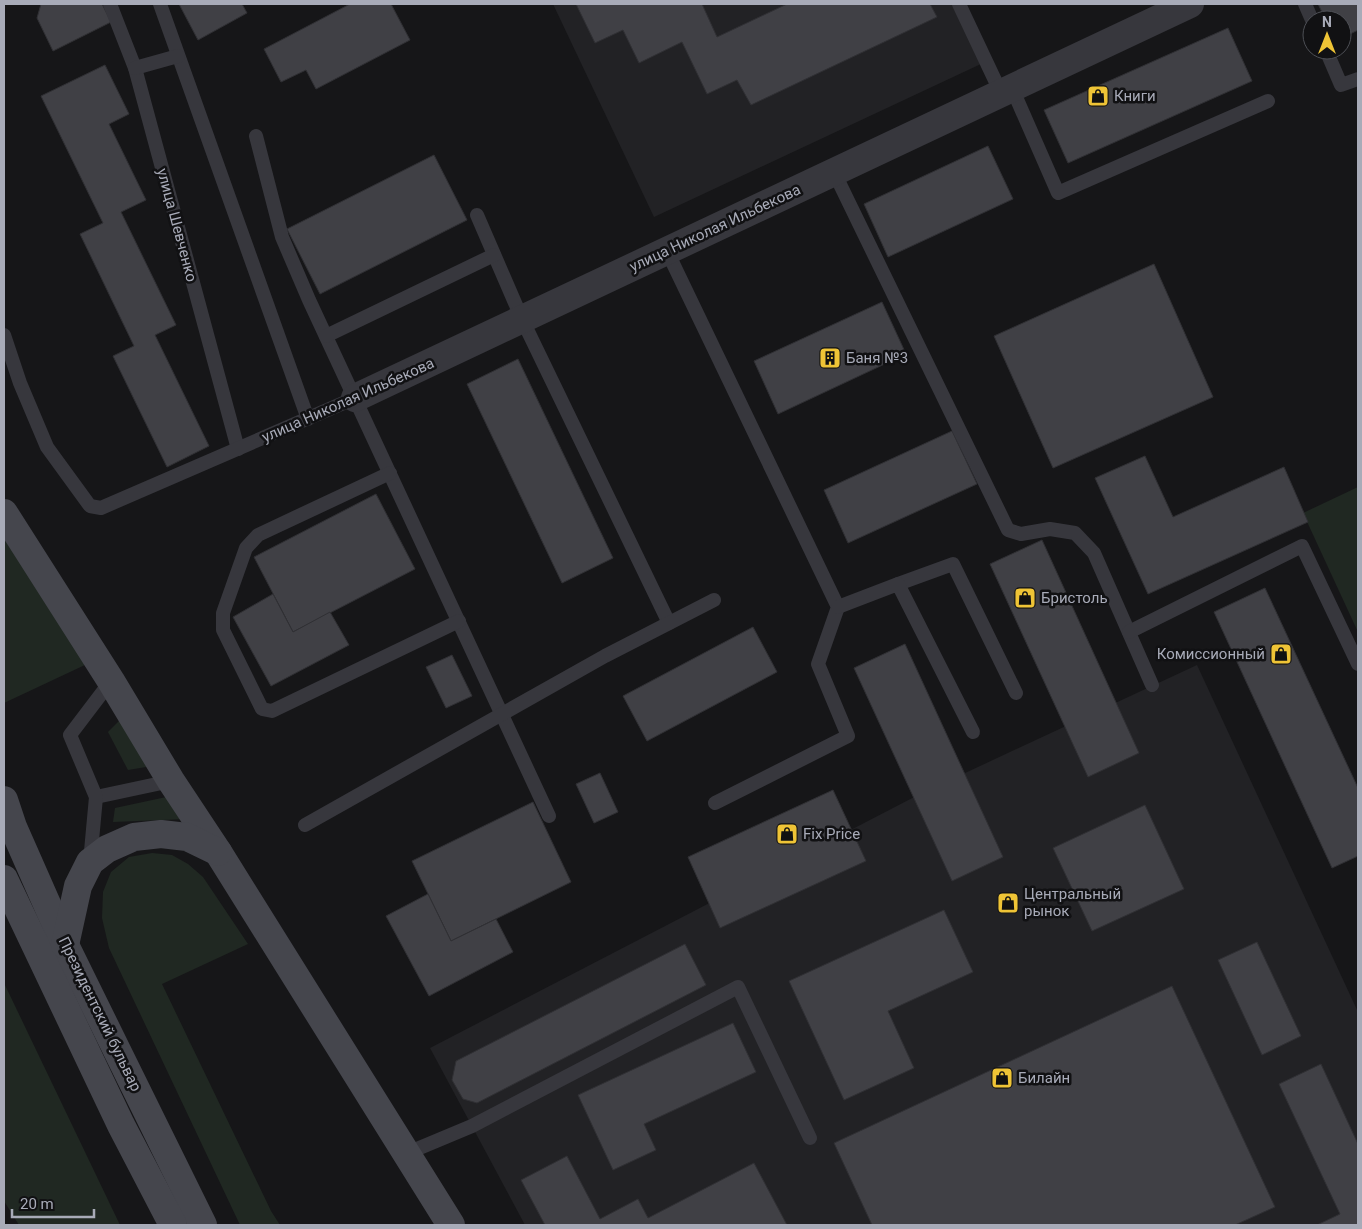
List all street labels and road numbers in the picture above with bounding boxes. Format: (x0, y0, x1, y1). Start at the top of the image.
street label: улица Шевченко (153, 166, 201, 284)
street label: улица Николая Ильбекова (627, 180, 803, 276)
street label: улица Николая Ильбекова (259, 354, 437, 446)
street label: Президентский бульвар (55, 934, 145, 1094)

